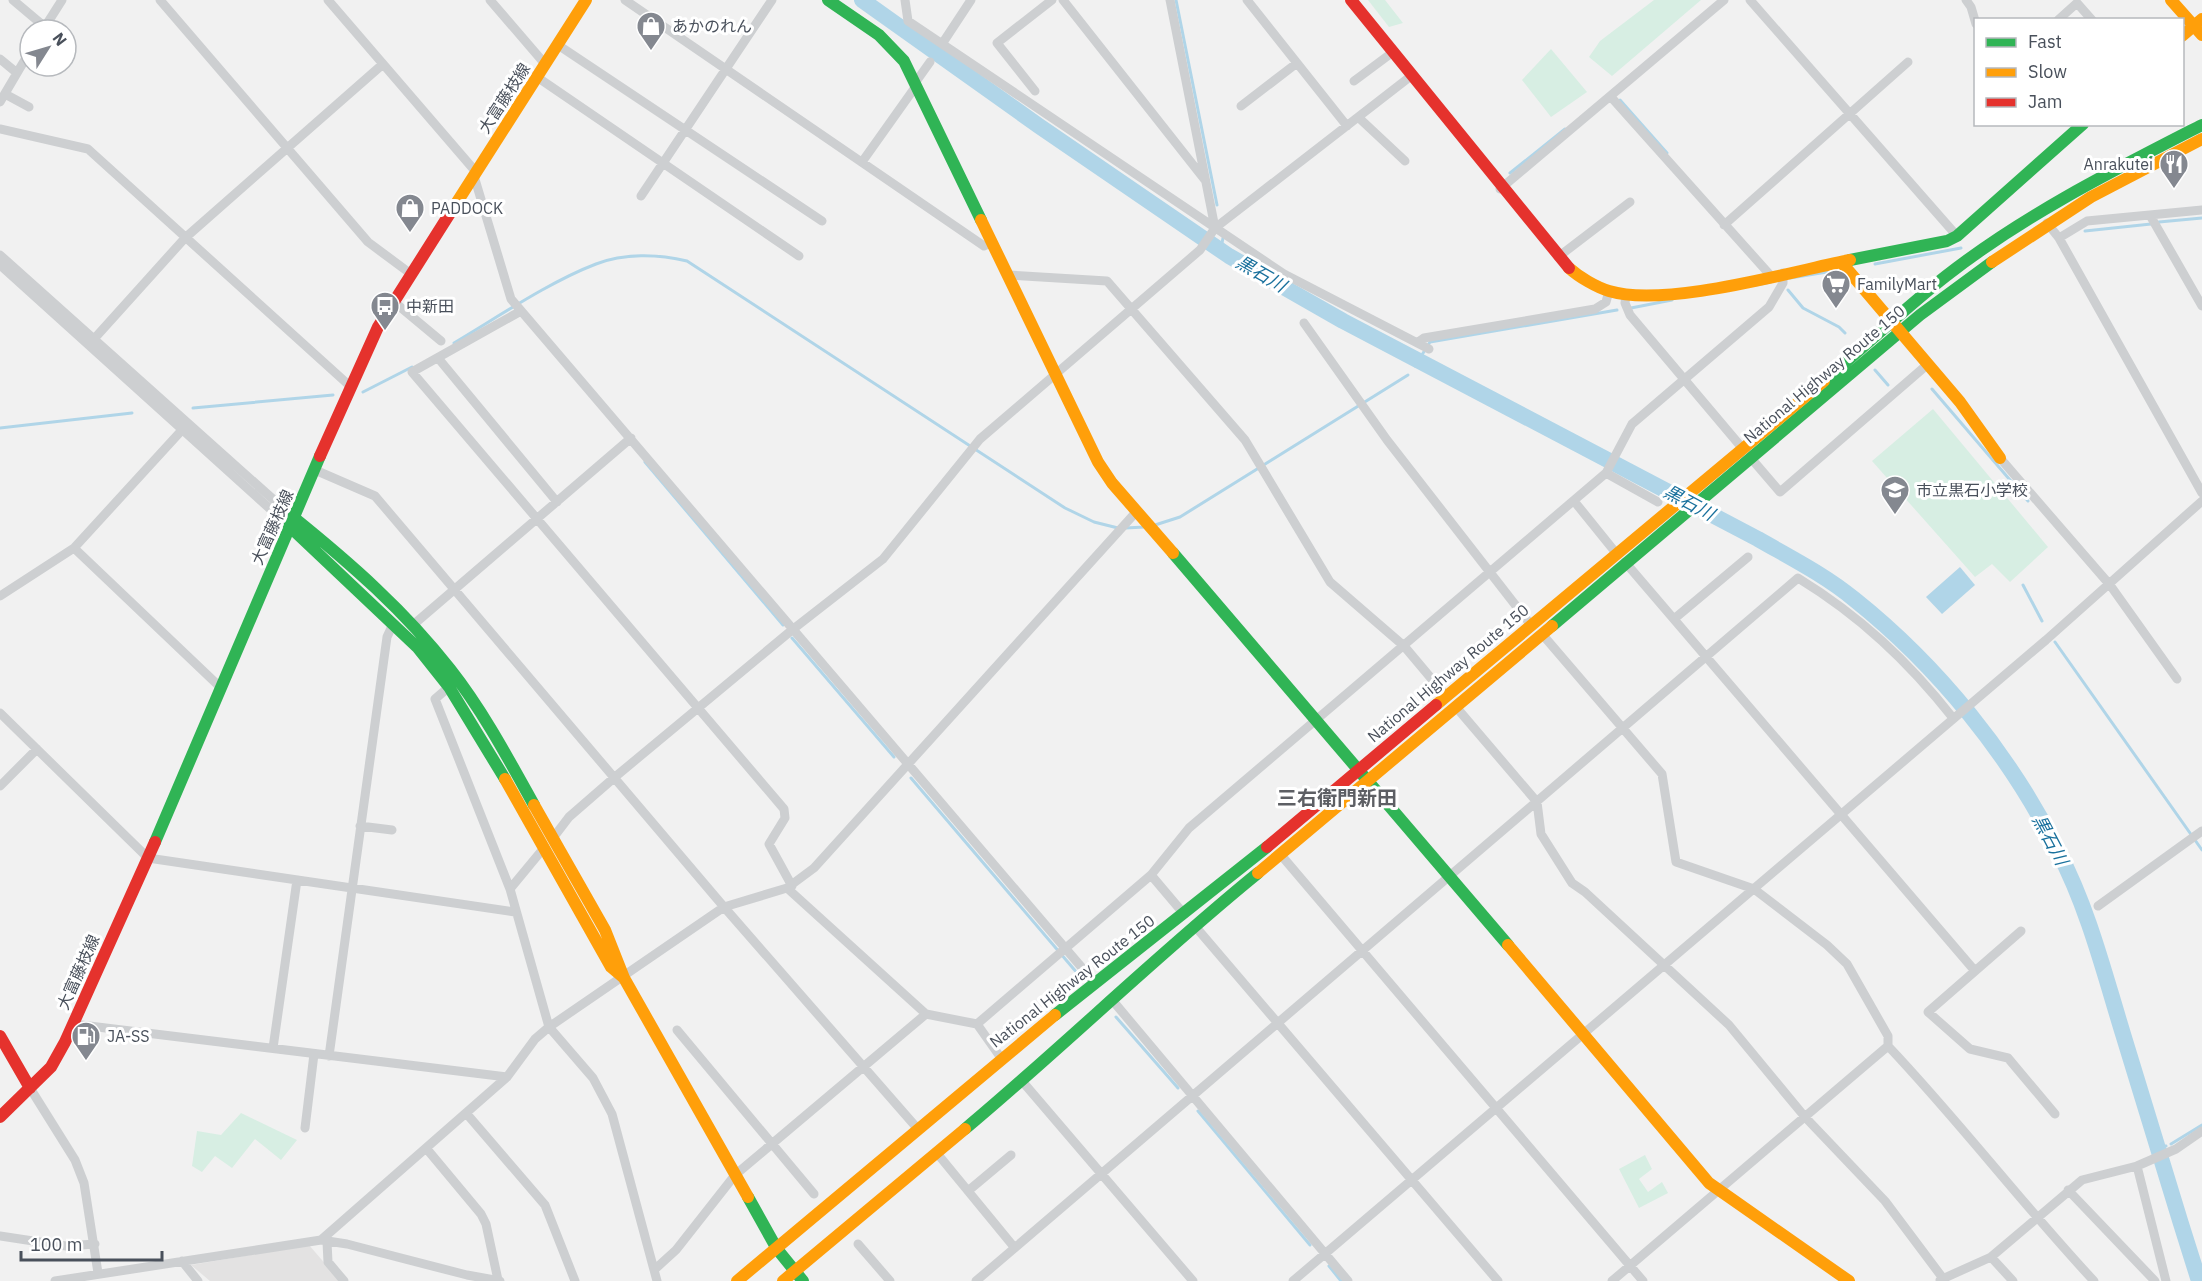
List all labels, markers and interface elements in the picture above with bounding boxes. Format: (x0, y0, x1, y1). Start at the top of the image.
shop icon: あかのれん (635, 10, 667, 52)
place label: あかのれん (672, 16, 752, 36)
north arrow (18, 18, 78, 78)
legend (1974, 18, 2184, 126)
text: N (49, 28, 71, 50)
text: Fast (2028, 30, 2062, 53)
street label: 大富藤枝線 (474, 59, 534, 137)
text: Slow (2028, 60, 2067, 83)
text: Jam (2028, 90, 2063, 113)
restaurant icon: Anrakutei (2158, 148, 2190, 190)
place label: Anrakutei (2084, 154, 2153, 174)
shop icon: PADDOCK (394, 192, 426, 234)
place label: PADDOCK (431, 198, 503, 218)
water label: 黒石川 (1232, 250, 1292, 298)
supermarket icon: FamilyMart (1820, 268, 1852, 310)
place label: FamilyMart (1857, 274, 1937, 294)
bus stop icon: 中新田 (369, 290, 401, 332)
place label: 中新田 (406, 296, 454, 316)
street label: National Highway Route 150 (1739, 301, 1909, 447)
school or university icon: 市立黒石小学校 (1879, 474, 1911, 516)
water label: 黒石川 (1660, 480, 1720, 526)
place label: 市立黒石小学校 (1916, 480, 2028, 500)
street label: 大富藤枝線 (247, 486, 297, 568)
street label: National Highway Route 150 (1363, 600, 1533, 746)
district label: 三右衛門新田 (1277, 784, 1397, 811)
water label: 黒石川 (2028, 811, 2074, 871)
street label: National Highway Route 150 (985, 910, 1159, 1052)
street label: 大富藤枝線 (53, 931, 103, 1013)
fuel station icon: JA-SS (70, 1020, 102, 1062)
place label: JA-SS (107, 1026, 150, 1046)
scale bar (21, 1224, 162, 1262)
text: 100 m (30, 1233, 82, 1256)

